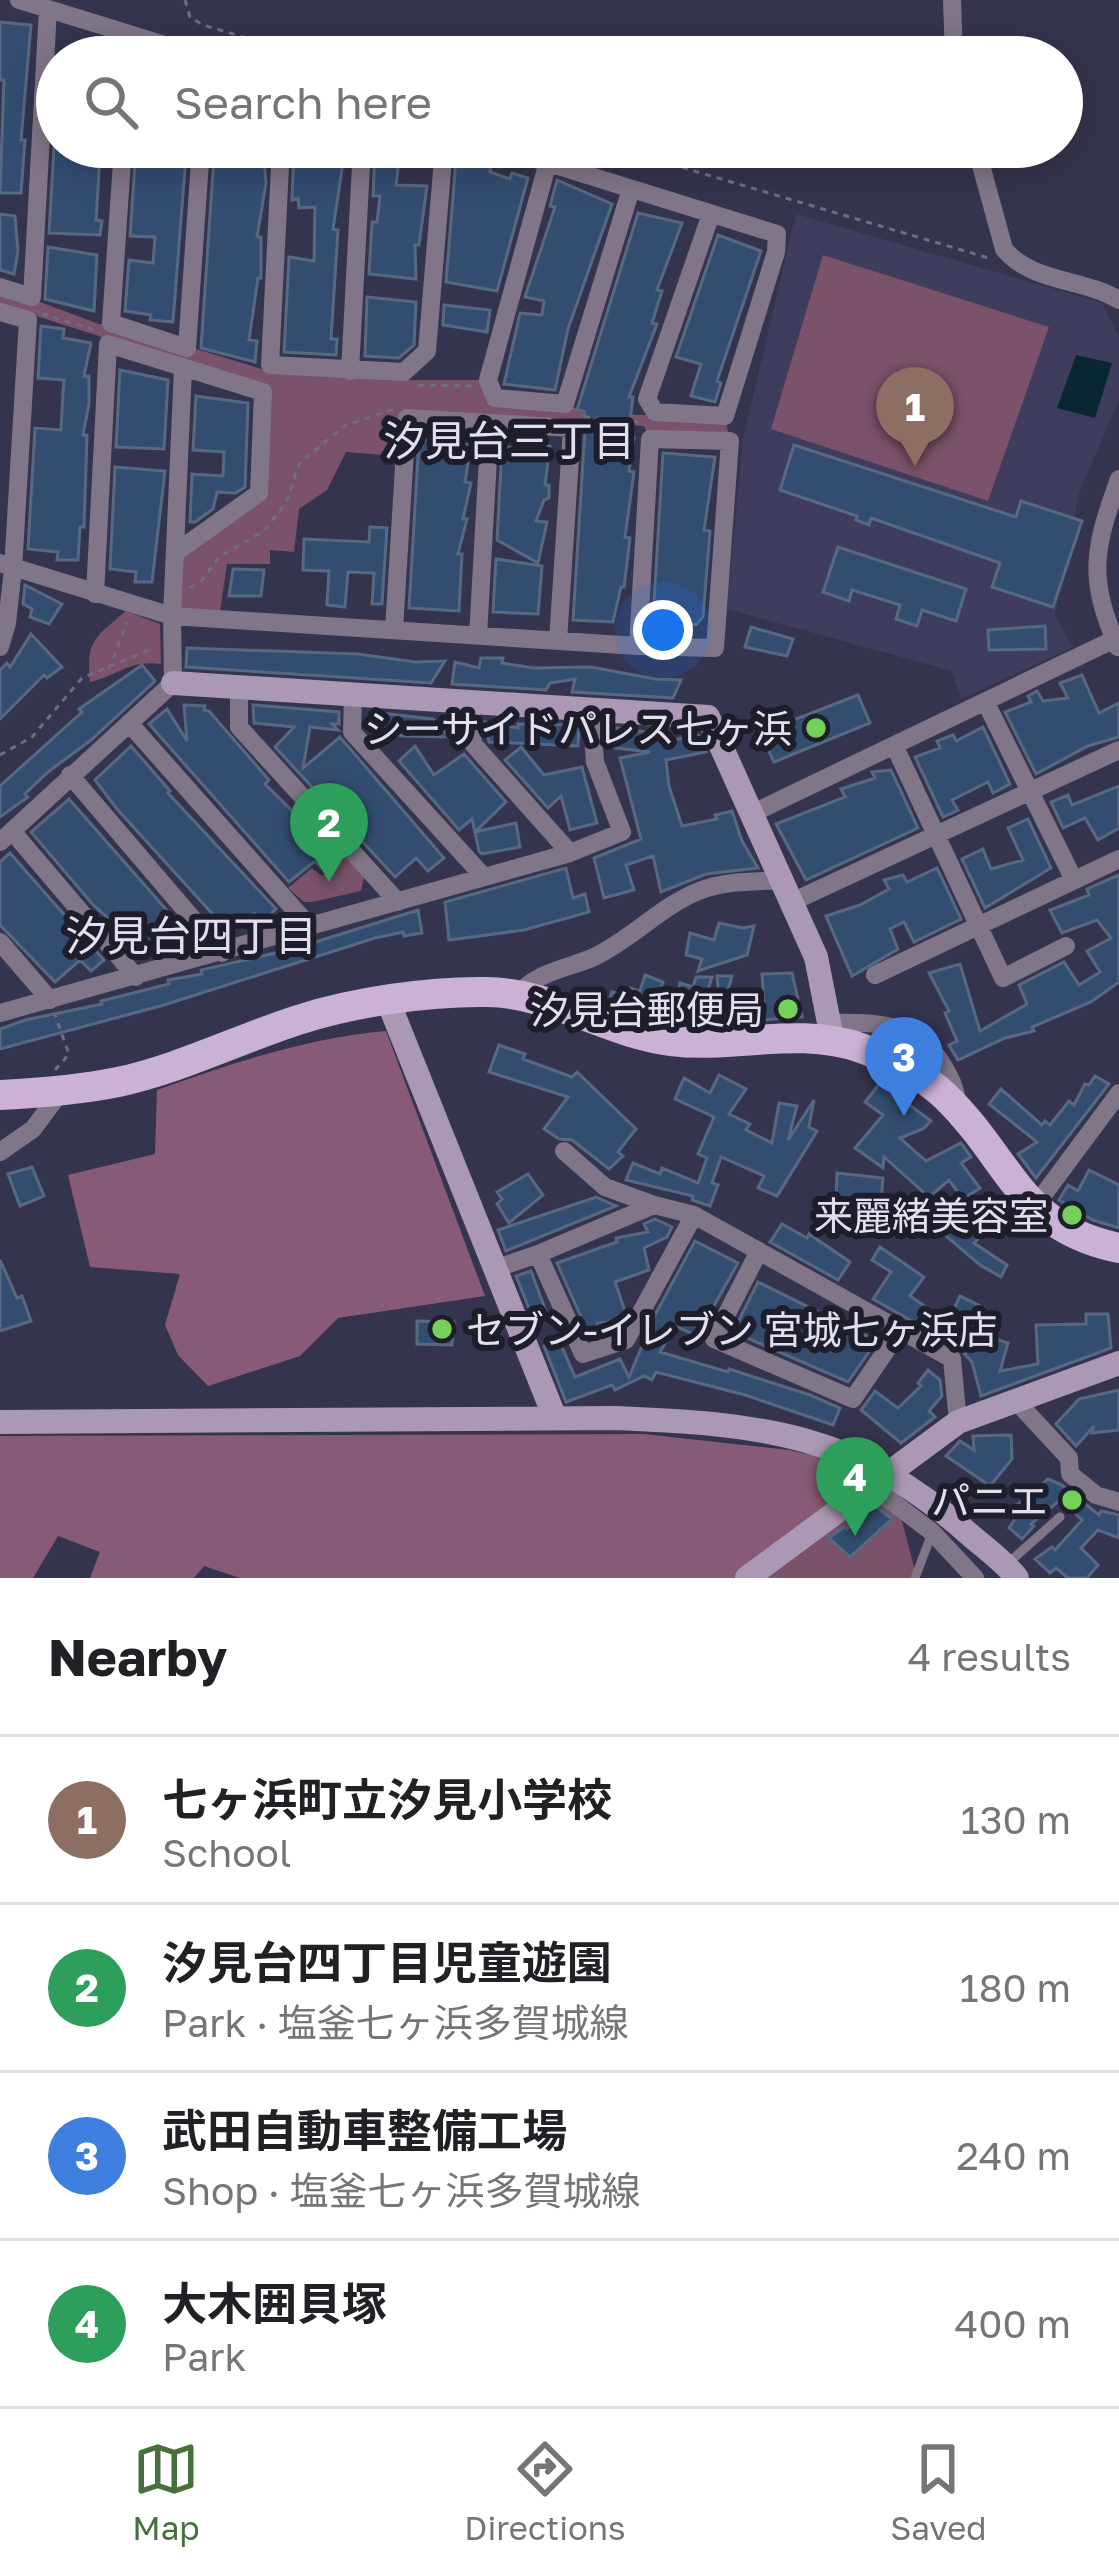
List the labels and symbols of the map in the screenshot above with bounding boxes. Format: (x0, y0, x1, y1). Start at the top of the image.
pin: 1 (876, 367, 954, 466)
district label: 汐見台三丁目 (383, 415, 635, 465)
your location (633, 600, 693, 660)
place label: シーサイドパレス七ヶ浜 (364, 705, 792, 752)
marker: シーサイドパレス七ヶ浜 (803, 715, 829, 741)
pin: 2 (290, 783, 368, 882)
district label: 汐見台四丁目 (65, 910, 317, 960)
place label: 汐見台郵便局 (530, 986, 764, 1033)
marker: 汐見台郵便局 (775, 996, 801, 1022)
pin: 3 (865, 1017, 943, 1116)
place label: 来麗緒美容室 (814, 1192, 1048, 1239)
marker: 来麗緒美容室 (1059, 1202, 1085, 1228)
place label: セブン-イレブン 宮城七ヶ浜店 (466, 1306, 998, 1353)
marker: セブン-イレブン 宮城七ヶ浜店 (429, 1316, 455, 1342)
pin: 4 (816, 1437, 894, 1536)
place label: パニエ (931, 1477, 1048, 1524)
marker: パニエ (1059, 1487, 1085, 1513)

